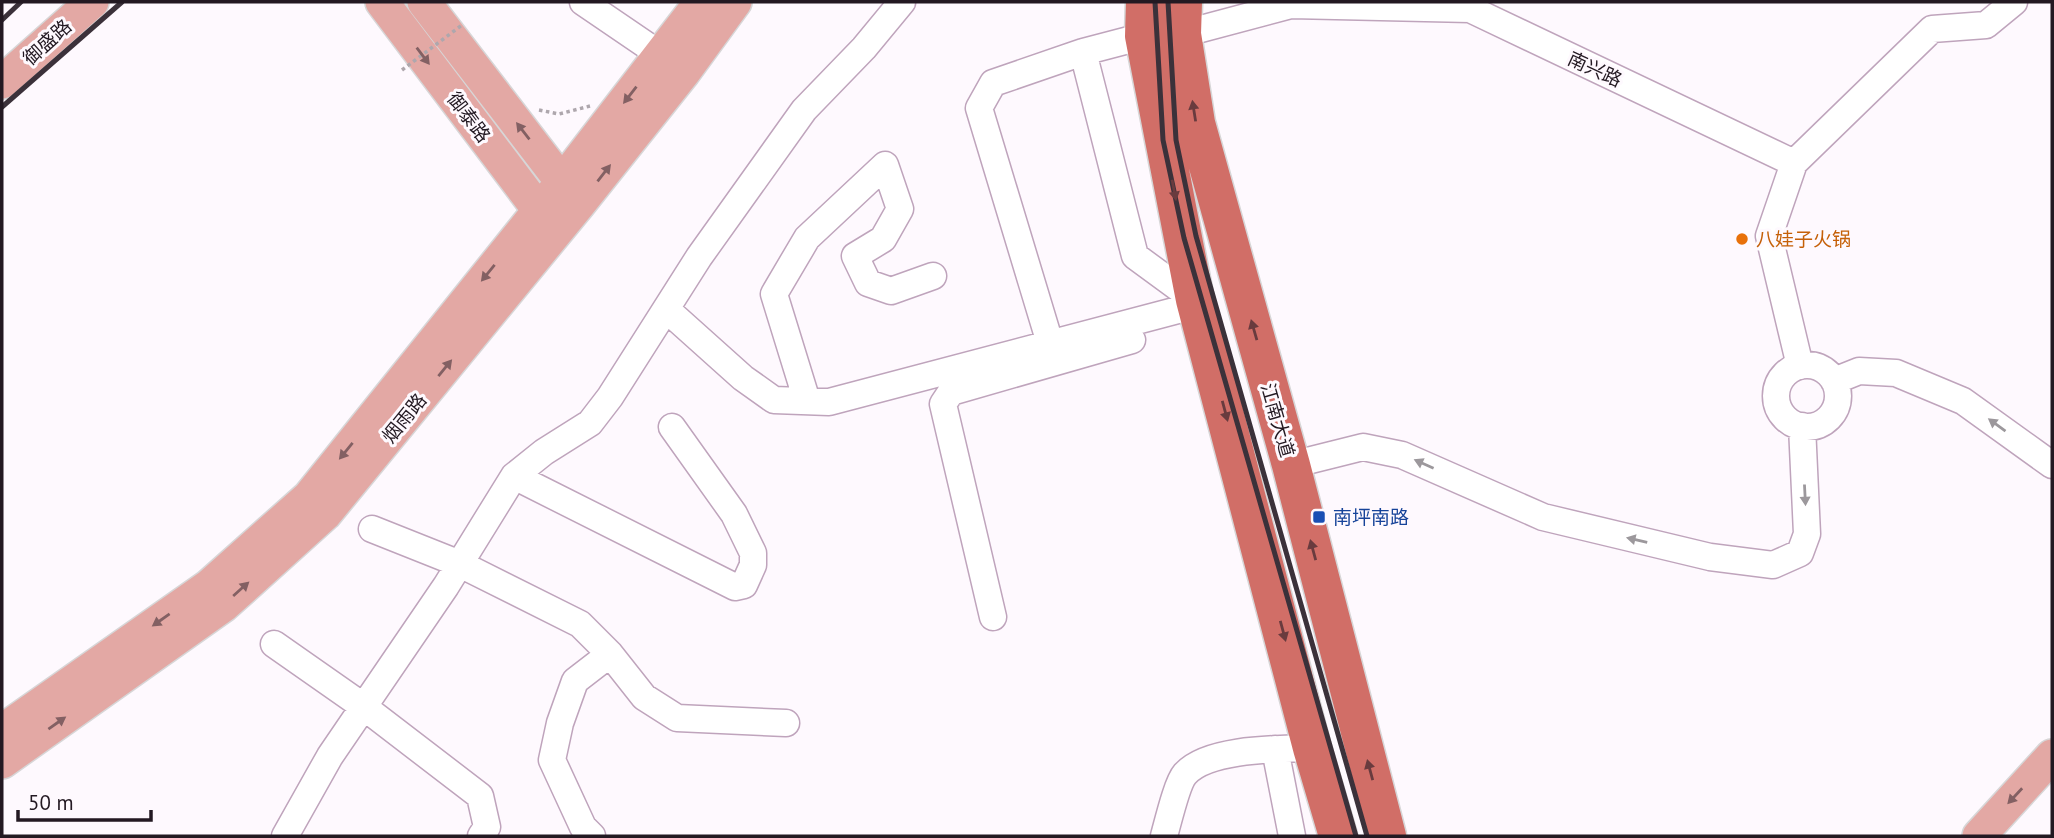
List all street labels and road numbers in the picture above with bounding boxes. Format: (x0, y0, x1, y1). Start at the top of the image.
street label: 御盛路 (18, 14, 76, 70)
street label: 南兴路 (1564, 46, 1626, 92)
street label: 御泰路 (442, 87, 496, 147)
street label: 江南大道 (1256, 380, 1300, 460)
street label: 烟雨路 (377, 388, 431, 448)

